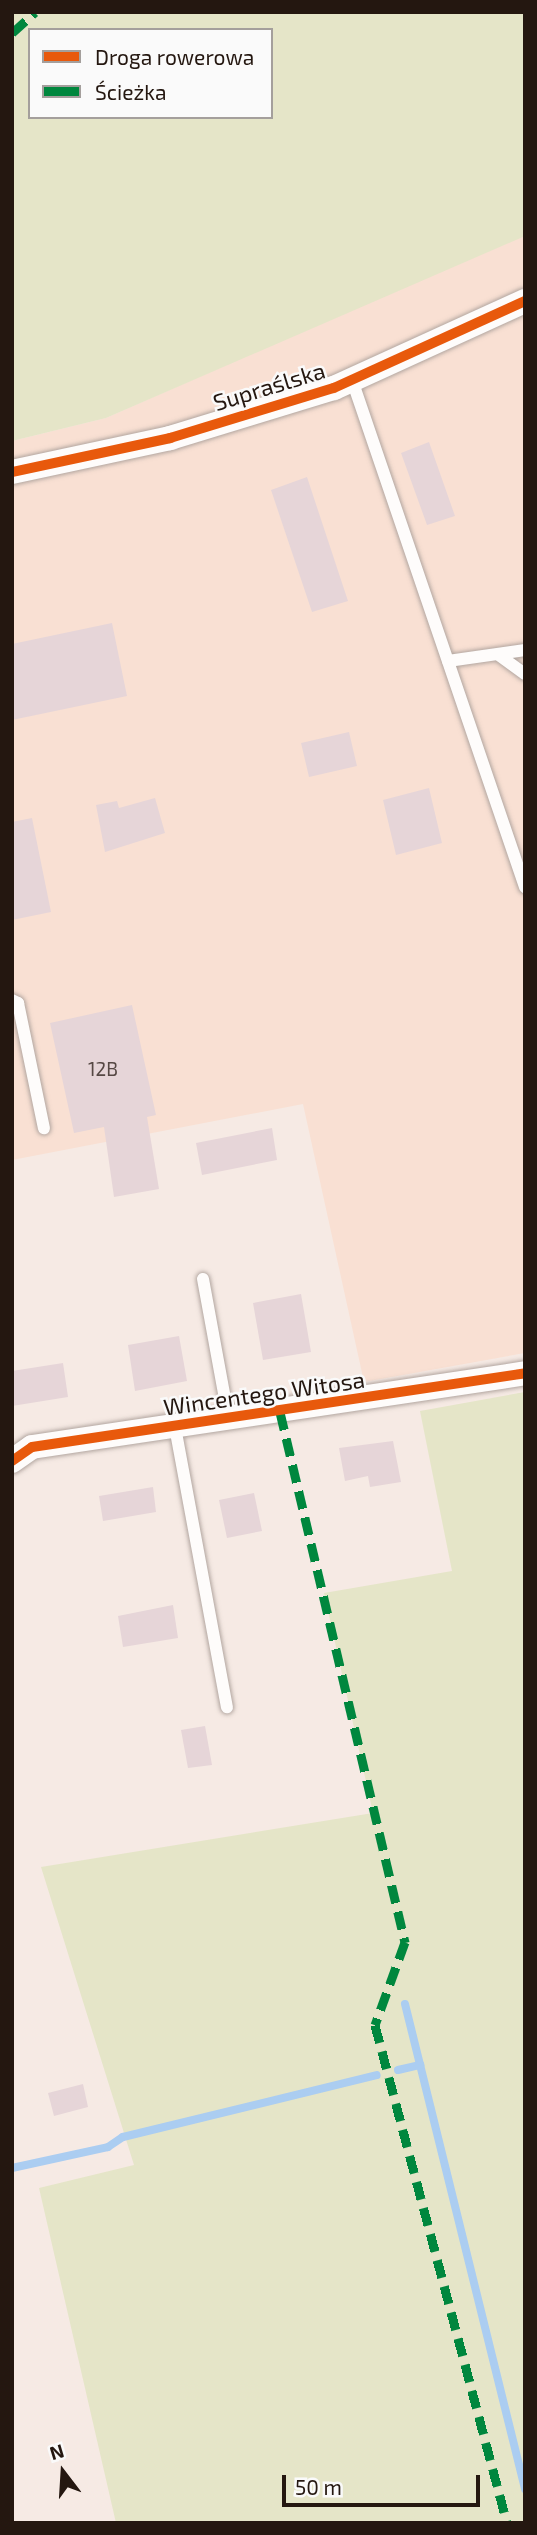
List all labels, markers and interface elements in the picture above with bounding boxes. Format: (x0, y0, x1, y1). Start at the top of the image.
legend (28, 28, 273, 119)
text: Droga rowerowa (95, 44, 254, 69)
text: Ścieżka (95, 79, 166, 104)
street label: Supraślska (210, 356, 328, 416)
house number: 12B (88, 1058, 118, 1080)
street label: Wincentego Witosa (161, 1365, 367, 1421)
north arrow (28, 2437, 98, 2507)
text: N (47, 2438, 67, 2464)
scale bar (285, 2462, 483, 2506)
text: 50 m (295, 2474, 342, 2499)

